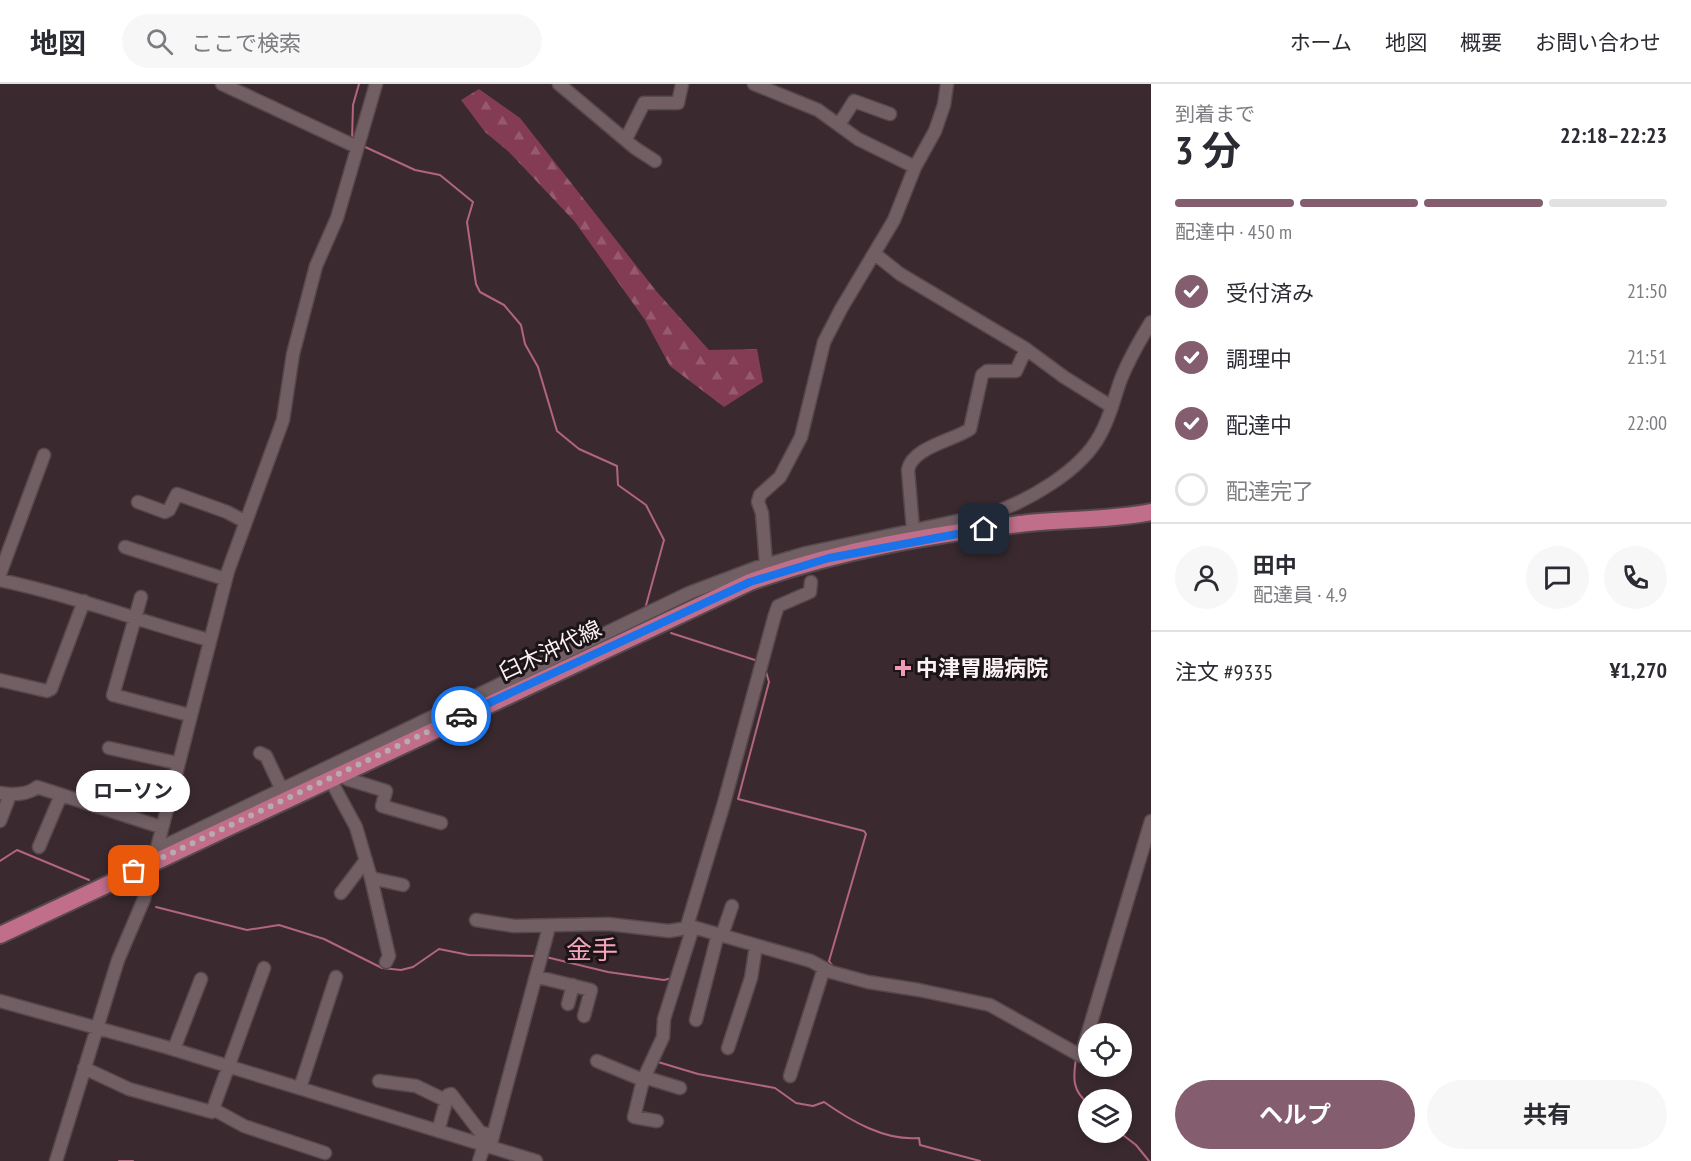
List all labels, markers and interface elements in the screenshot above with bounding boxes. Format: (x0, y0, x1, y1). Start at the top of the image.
search box (122, 14, 542, 68)
text: 地図 (30, 24, 86, 61)
icon: search (143, 25, 176, 58)
text: ここで検索 (191, 29, 301, 57)
text: ホーム (1290, 29, 1352, 56)
text: 地図 (1385, 29, 1427, 56)
text: 概要 (1460, 29, 1502, 56)
text: お問い合わせ (1535, 29, 1661, 56)
text: 到着まで (1175, 101, 1255, 127)
text: 22:18–22:23 (1560, 121, 1667, 149)
text: 3 分 (1175, 124, 1241, 175)
text: 配達中 · 450 m (1175, 219, 1292, 245)
icon: check (1175, 275, 1208, 308)
text: 21:50 (1627, 278, 1667, 304)
text: 受付済み (1226, 279, 1314, 307)
icon: check (1175, 341, 1208, 374)
text: 21:51 (1627, 344, 1667, 370)
text: 調理中 (1226, 345, 1292, 373)
icon: check (1175, 407, 1208, 440)
text: 22:00 (1627, 410, 1667, 436)
text: 配達中 (1226, 411, 1292, 439)
text: 配達完了 (1226, 477, 1314, 505)
pin (958, 503, 1009, 554)
icon: home (967, 512, 1000, 545)
button: person (1175, 546, 1238, 609)
button: chat (1526, 546, 1589, 609)
button: phone (1604, 546, 1667, 609)
text: 田中 (1253, 551, 1297, 579)
text: 配達員 · 4.9 (1253, 582, 1347, 608)
street label: 臼木沖代線 (494, 614, 606, 686)
place label: 中津胃腸病院 (916, 654, 1048, 682)
text: ¥1,270 (1610, 656, 1667, 684)
text: 注文 #9335 (1175, 658, 1273, 686)
marker: 中津胃腸病院 (894, 659, 912, 677)
courier (431, 686, 491, 746)
icon: car (445, 700, 478, 733)
callout: ローソン (77, 769, 191, 811)
text: ローソン (93, 778, 173, 804)
pin (108, 845, 159, 896)
icon: bag (117, 854, 150, 887)
district label: 金手 (566, 933, 618, 966)
map controls (1078, 1023, 1132, 1143)
button: locate (1078, 1023, 1132, 1077)
button: ヘルプ (1175, 1080, 1415, 1149)
button: 共有 (1427, 1080, 1667, 1149)
button: layers (1078, 1089, 1132, 1143)

